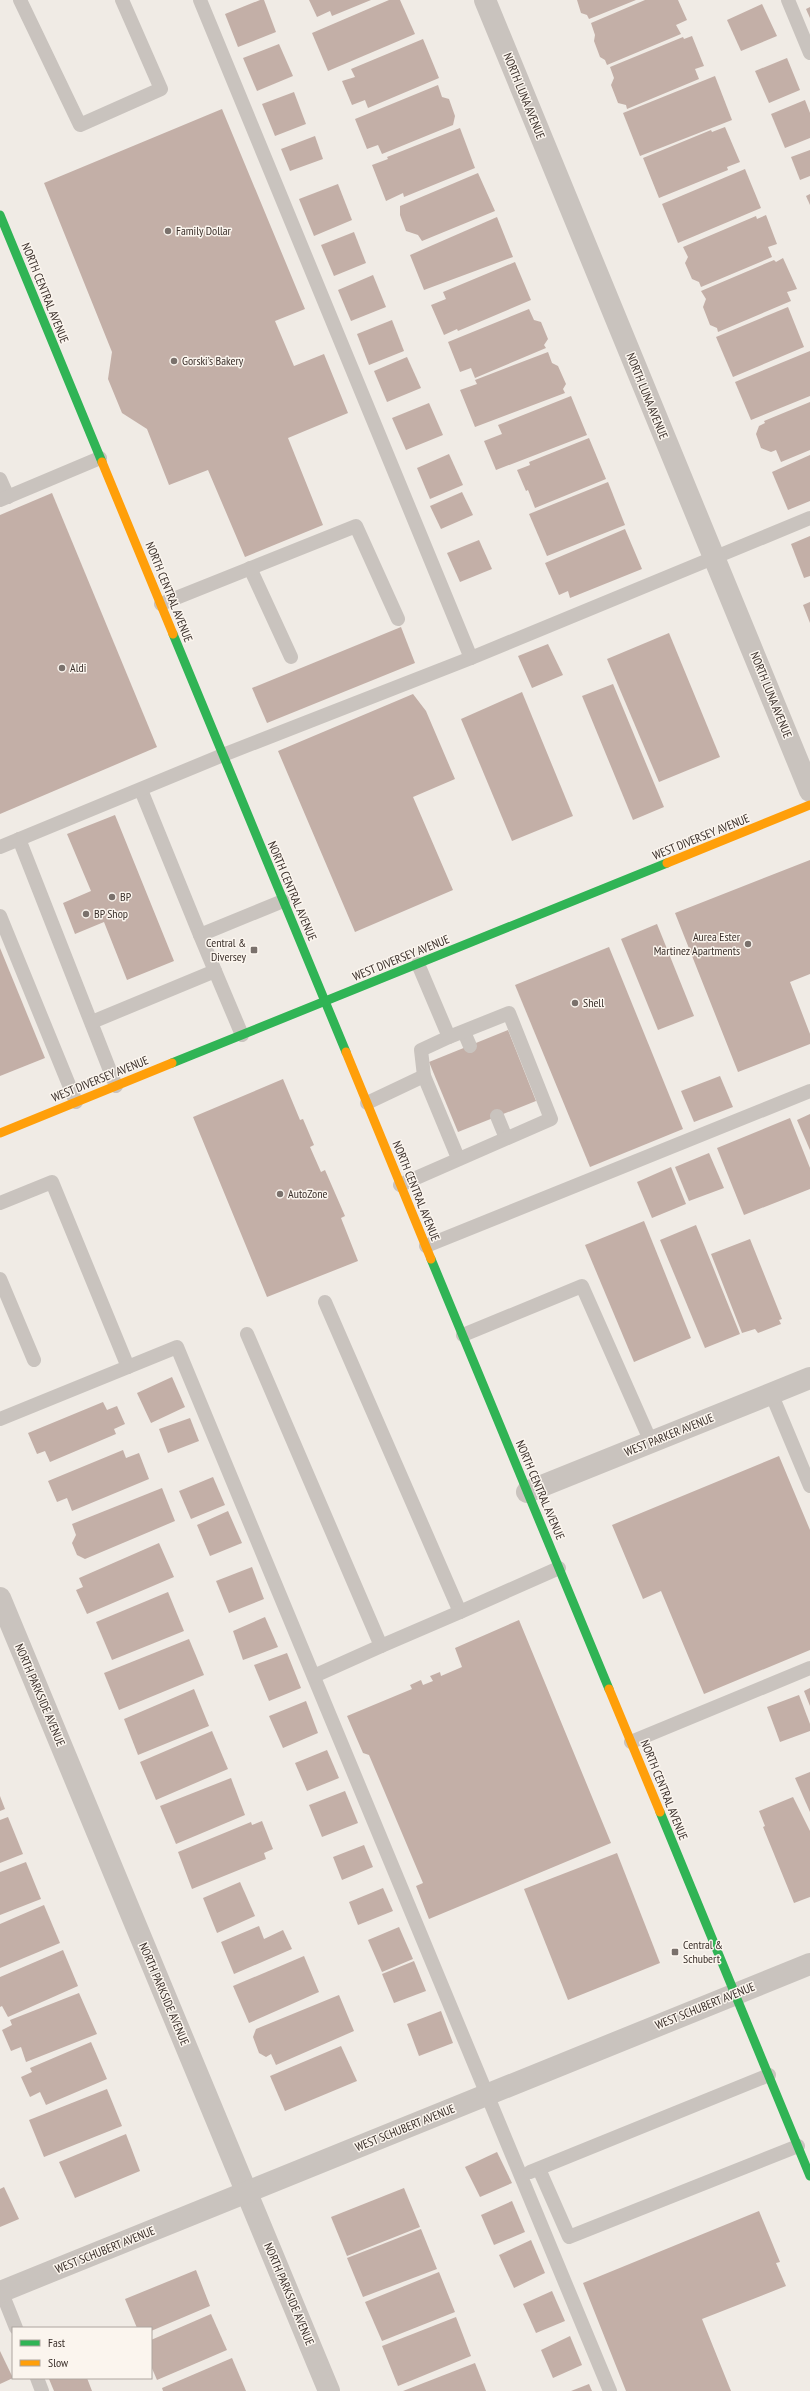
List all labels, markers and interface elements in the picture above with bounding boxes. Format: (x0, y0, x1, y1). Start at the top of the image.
street label: NORTH LUNA AVENUE (500, 51, 549, 141)
place label: Family Dollar (176, 223, 232, 238)
marker: Family Dollar (163, 226, 173, 236)
street label: NORTH CENTRAL AVENUE (19, 241, 72, 345)
street label: NORTH LUNA AVENUE (623, 351, 672, 441)
place label: Gorski’s Bakery (182, 353, 244, 368)
marker: Gorski’s Bakery (169, 356, 179, 366)
street label: NORTH CENTRAL AVENUE (143, 540, 196, 644)
street label: NORTH LUNA AVENUE (747, 650, 796, 740)
place label: Aldi (70, 660, 86, 675)
marker: Aldi (57, 663, 67, 673)
street label: WEST DIVERSEY AVENUE (650, 810, 751, 863)
street label: NORTH CENTRAL AVENUE (265, 839, 320, 943)
place label: BP (120, 889, 132, 904)
marker: BP (107, 892, 117, 902)
place label: BP Shop (94, 906, 128, 921)
marker: BP Shop (81, 909, 91, 919)
place label: Aurea Ester Martinez Apartments (654, 929, 741, 958)
street label: WEST DIVERSEY AVENUE (350, 931, 451, 984)
place label: Central & Diversey (206, 935, 246, 964)
marker: Aurea Ester Martinez Apartments (743, 939, 753, 949)
marker: Central & Diversey (249, 945, 259, 955)
place label: Shell (583, 995, 604, 1010)
marker: Shell (570, 998, 580, 1008)
street label: WEST DIVERSEY AVENUE (49, 1052, 150, 1105)
street label: NORTH CENTRAL AVENUE (390, 1139, 443, 1243)
place label: AutoZone (288, 1186, 328, 1201)
marker: AutoZone (275, 1189, 285, 1199)
street label: WEST PARKER AVENUE (622, 1410, 716, 1459)
street label: NORTH CENTRAL AVENUE (513, 1438, 568, 1542)
street label: NORTH PARKSIDE AVENUE (12, 1641, 69, 1748)
street label: NORTH CENTRAL AVENUE (638, 1738, 691, 1842)
place label: Central & Schubert (683, 1937, 723, 1966)
street label: NORTH PARKSIDE AVENUE (136, 1940, 193, 2047)
marker: Central & Schubert (670, 1947, 680, 1957)
street label: WEST SCHUBERT AVENUE (653, 1979, 757, 2032)
street label: WEST SCHUBERT AVENUE (353, 2101, 457, 2154)
street label: WEST SCHUBERT AVENUE (53, 2223, 157, 2276)
street label: NORTH PARKSIDE AVENUE (261, 2240, 318, 2347)
legend (12, 2327, 152, 2379)
text: Fast (48, 2335, 66, 2350)
text: Slow (48, 2355, 69, 2370)

